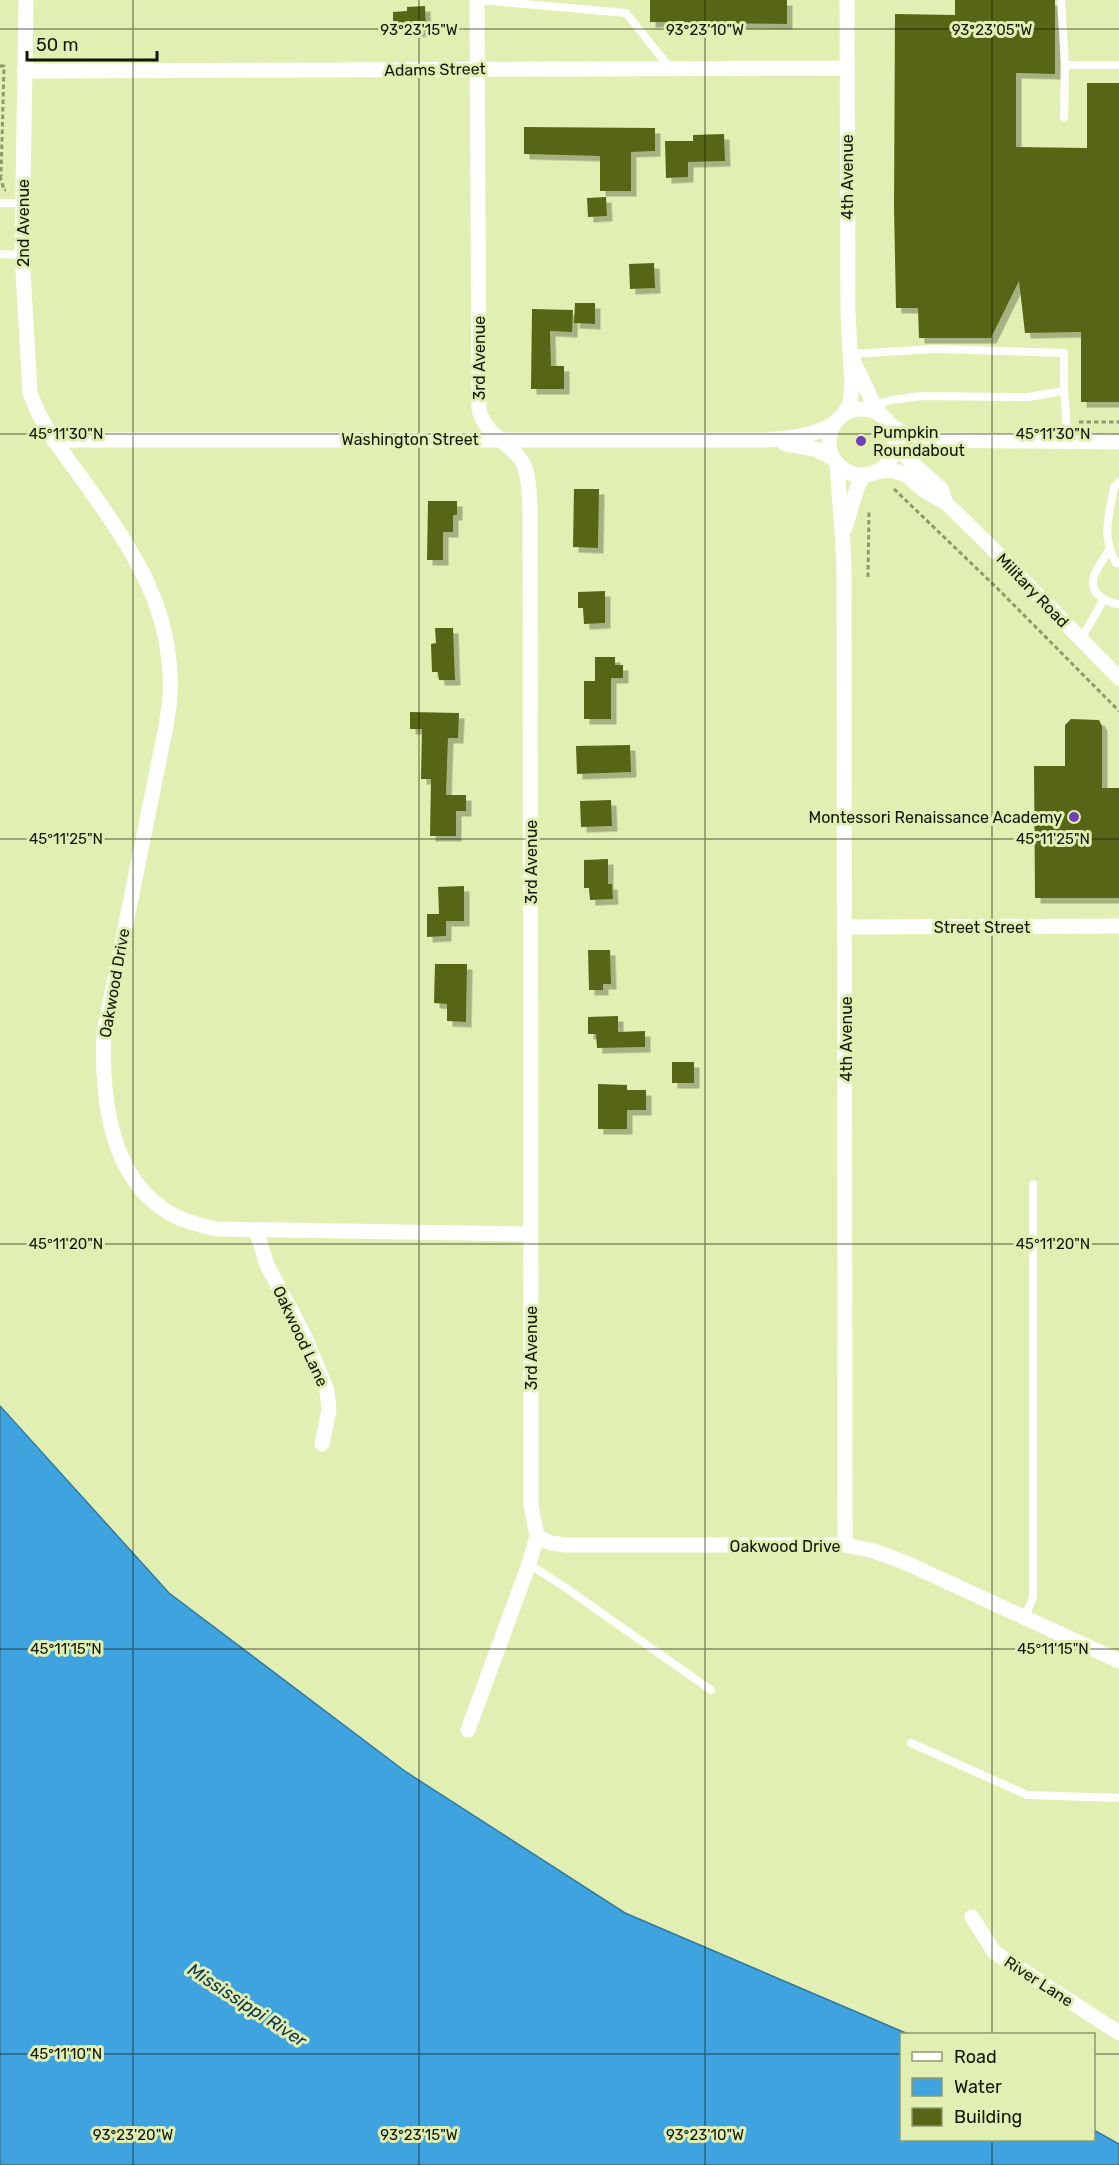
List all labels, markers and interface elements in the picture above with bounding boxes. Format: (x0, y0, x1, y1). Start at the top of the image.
text: 93°23'15"W (380, 21, 458, 39)
text: 93°23'10"W (666, 21, 744, 39)
text: 93°23'05"W (952, 21, 1032, 39)
scale bar (27, 24, 158, 62)
text: 50 m (36, 34, 79, 56)
street label: Adams Street (384, 59, 486, 80)
street label: 4th Avenue (838, 134, 857, 220)
street label: 2nd Avenue (14, 179, 33, 267)
street label: 3rd Avenue (470, 316, 489, 400)
place label: Pumpkin Roundabout (873, 423, 965, 460)
text: 45°11'30"N (29, 425, 103, 443)
text: 45°11'30"N (1016, 425, 1090, 443)
street label: Washington Street (341, 430, 479, 449)
marker: Pumpkin Roundabout (854, 434, 868, 448)
street label: Military Road (993, 549, 1073, 631)
place label: Montessori Renaissance Academy (808, 808, 1062, 827)
marker: Montessori Renaissance Academy (1067, 810, 1081, 824)
street label: 3rd Avenue (522, 820, 541, 904)
text: 45°11'25"N (29, 830, 103, 848)
text: 45°11'25"N (1016, 830, 1090, 848)
street label: Street Street (934, 918, 1030, 937)
street label: Oakwood Drive (96, 927, 133, 1039)
street label: 4th Avenue (837, 996, 856, 1082)
text: 45°11'20"N (29, 1235, 103, 1253)
text: 45°11'20"N (1016, 1235, 1090, 1253)
street label: Oakwood Lane (269, 1283, 332, 1390)
street label: 3rd Avenue (522, 1306, 541, 1390)
street label: Oakwood Drive (730, 1537, 840, 1556)
text: 45°11'15"N (30, 1640, 102, 1658)
text: 45°11'15"N (1017, 1640, 1089, 1658)
street label: River Lane (1001, 1952, 1077, 2011)
water label: Mississippi River (183, 1958, 311, 2052)
legend (900, 2033, 1095, 2141)
text: 45°11'10"N (30, 2045, 102, 2063)
text: Road (954, 2046, 997, 2068)
text: Water (954, 2076, 1002, 2098)
text: Building (954, 2106, 1022, 2128)
text: 93°23'20"W (93, 2126, 173, 2144)
text: 93°23'15"W (380, 2126, 458, 2144)
text: 93°23'10"W (666, 2126, 744, 2144)

